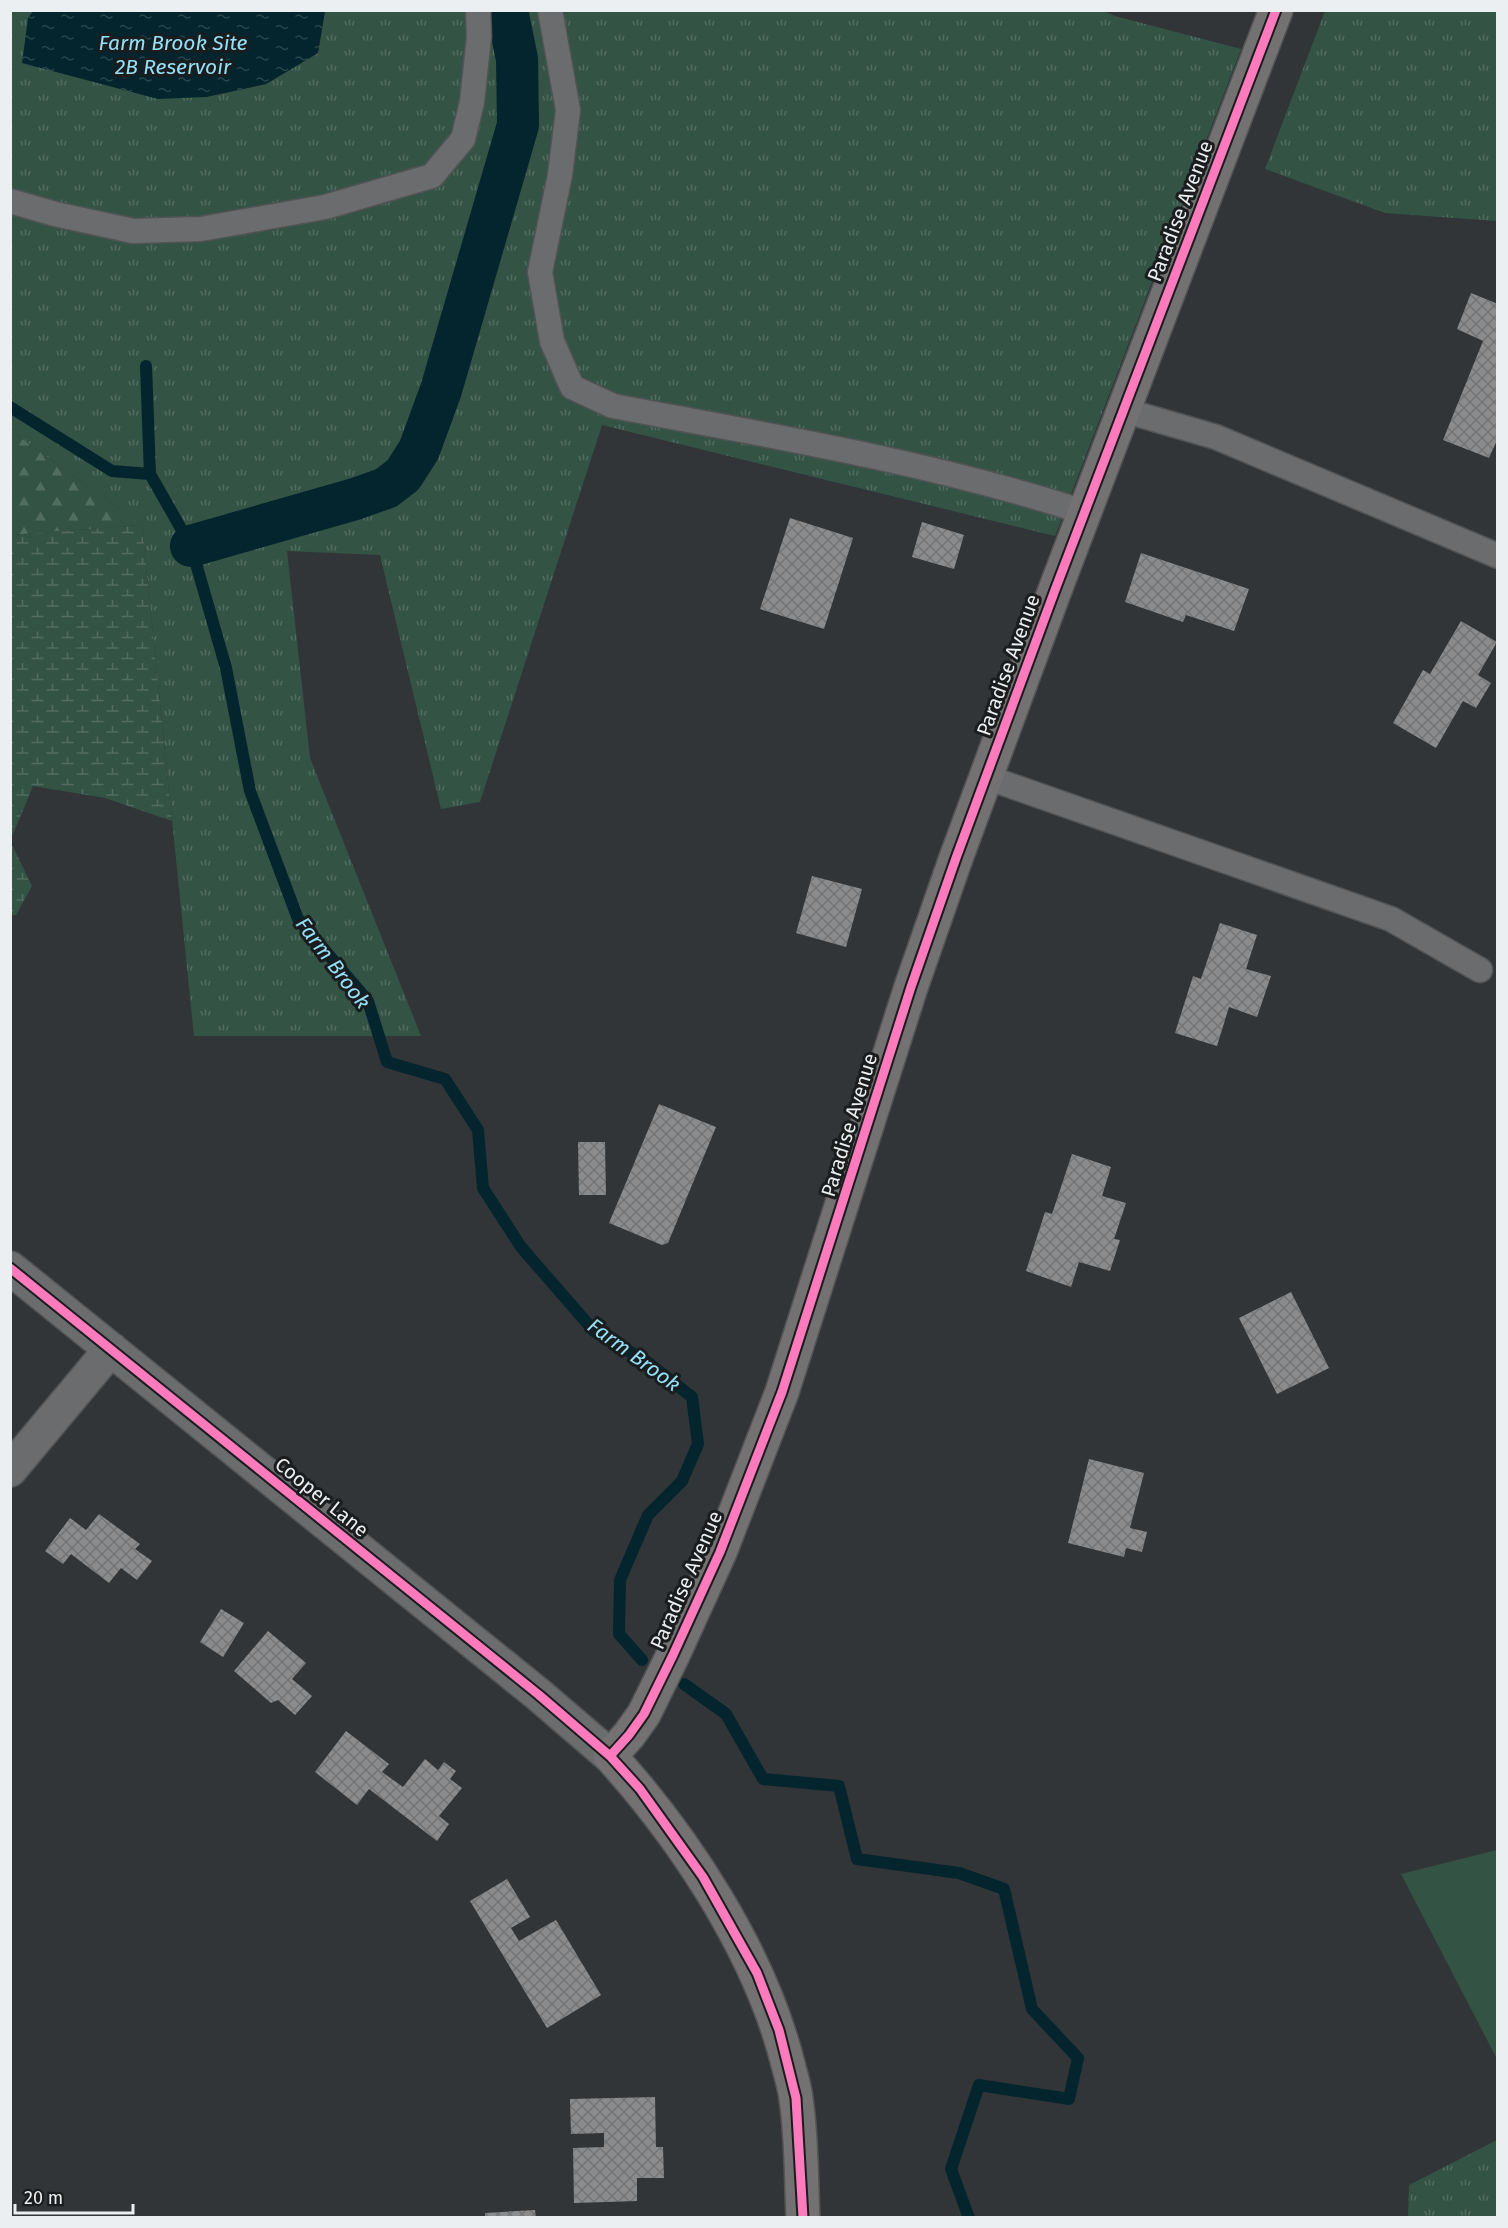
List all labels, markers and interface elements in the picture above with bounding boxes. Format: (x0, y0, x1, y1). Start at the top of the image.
water label: Farm Brook Site 2B Reservoir (99, 30, 248, 80)
street label: Paradise Avenue (1142, 137, 1218, 285)
street label: Paradise Avenue (971, 591, 1045, 739)
water label: Farm Brook (290, 912, 376, 1014)
street label: Paradise Avenue (816, 1050, 882, 1200)
water label: Farm Brook (583, 1313, 685, 1397)
street label: Cooper Lane (270, 1452, 374, 1542)
street label: Paradise Avenue (645, 1507, 727, 1653)
scale bar (15, 2177, 134, 2215)
text: 20 m (24, 2187, 63, 2209)

